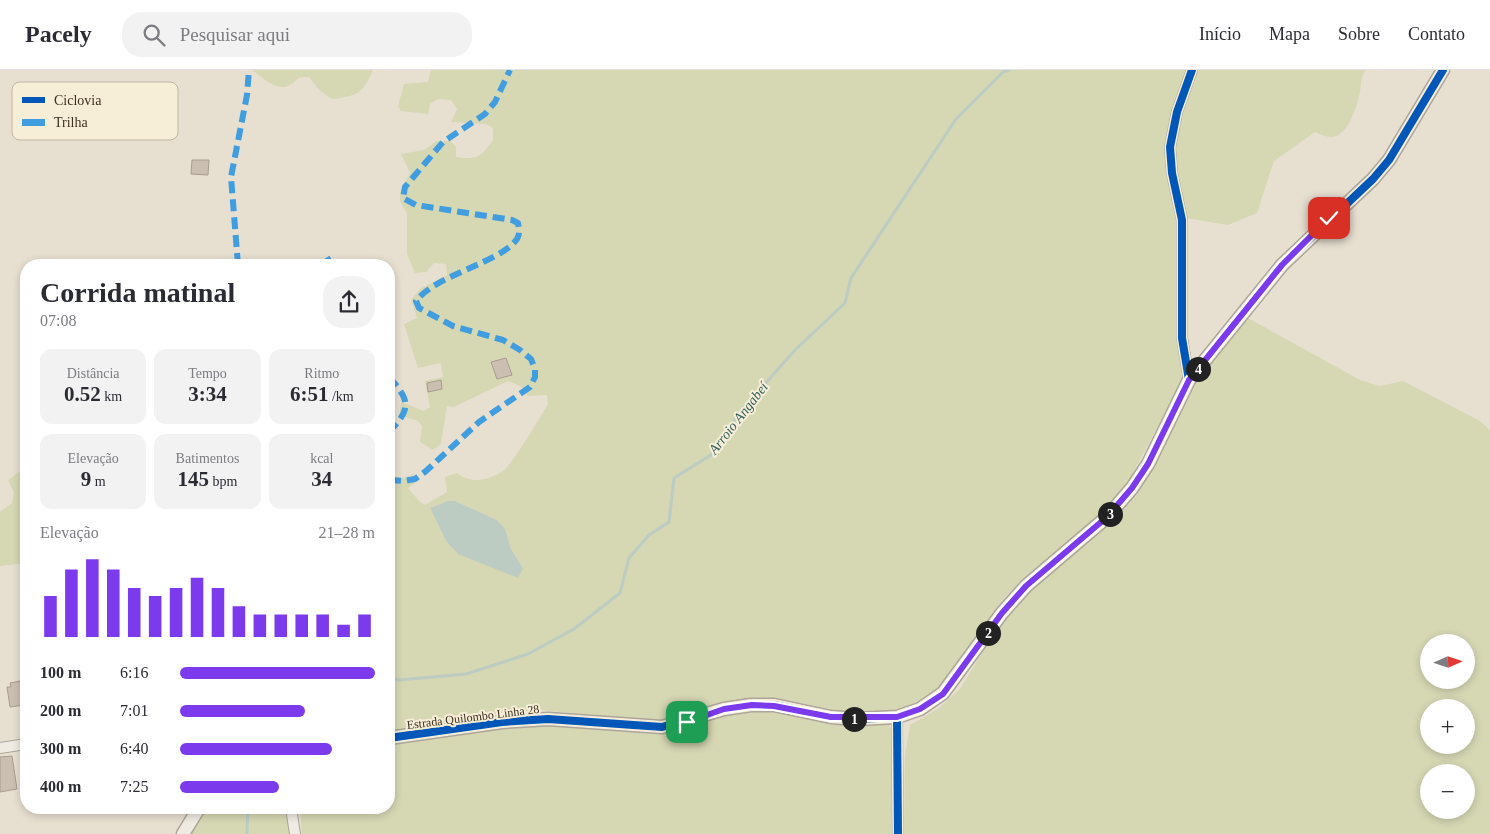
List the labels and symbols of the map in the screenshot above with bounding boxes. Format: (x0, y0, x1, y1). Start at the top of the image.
legend (12, 82, 178, 140)
text: Ciclovia (54, 93, 102, 108)
text: Trilha (54, 115, 89, 130)
pin (1308, 197, 1350, 239)
pin: 4 (1186, 356, 1210, 382)
water label: Arroio Angabeí (705, 379, 772, 458)
pin: 3 (1098, 502, 1122, 526)
pin: 2 (976, 620, 1000, 646)
north arrow (1420, 634, 1475, 689)
pin (666, 701, 708, 743)
street label: Estrada Quilombo Linha 28 (406, 702, 540, 732)
pin: 1 (842, 706, 866, 732)

